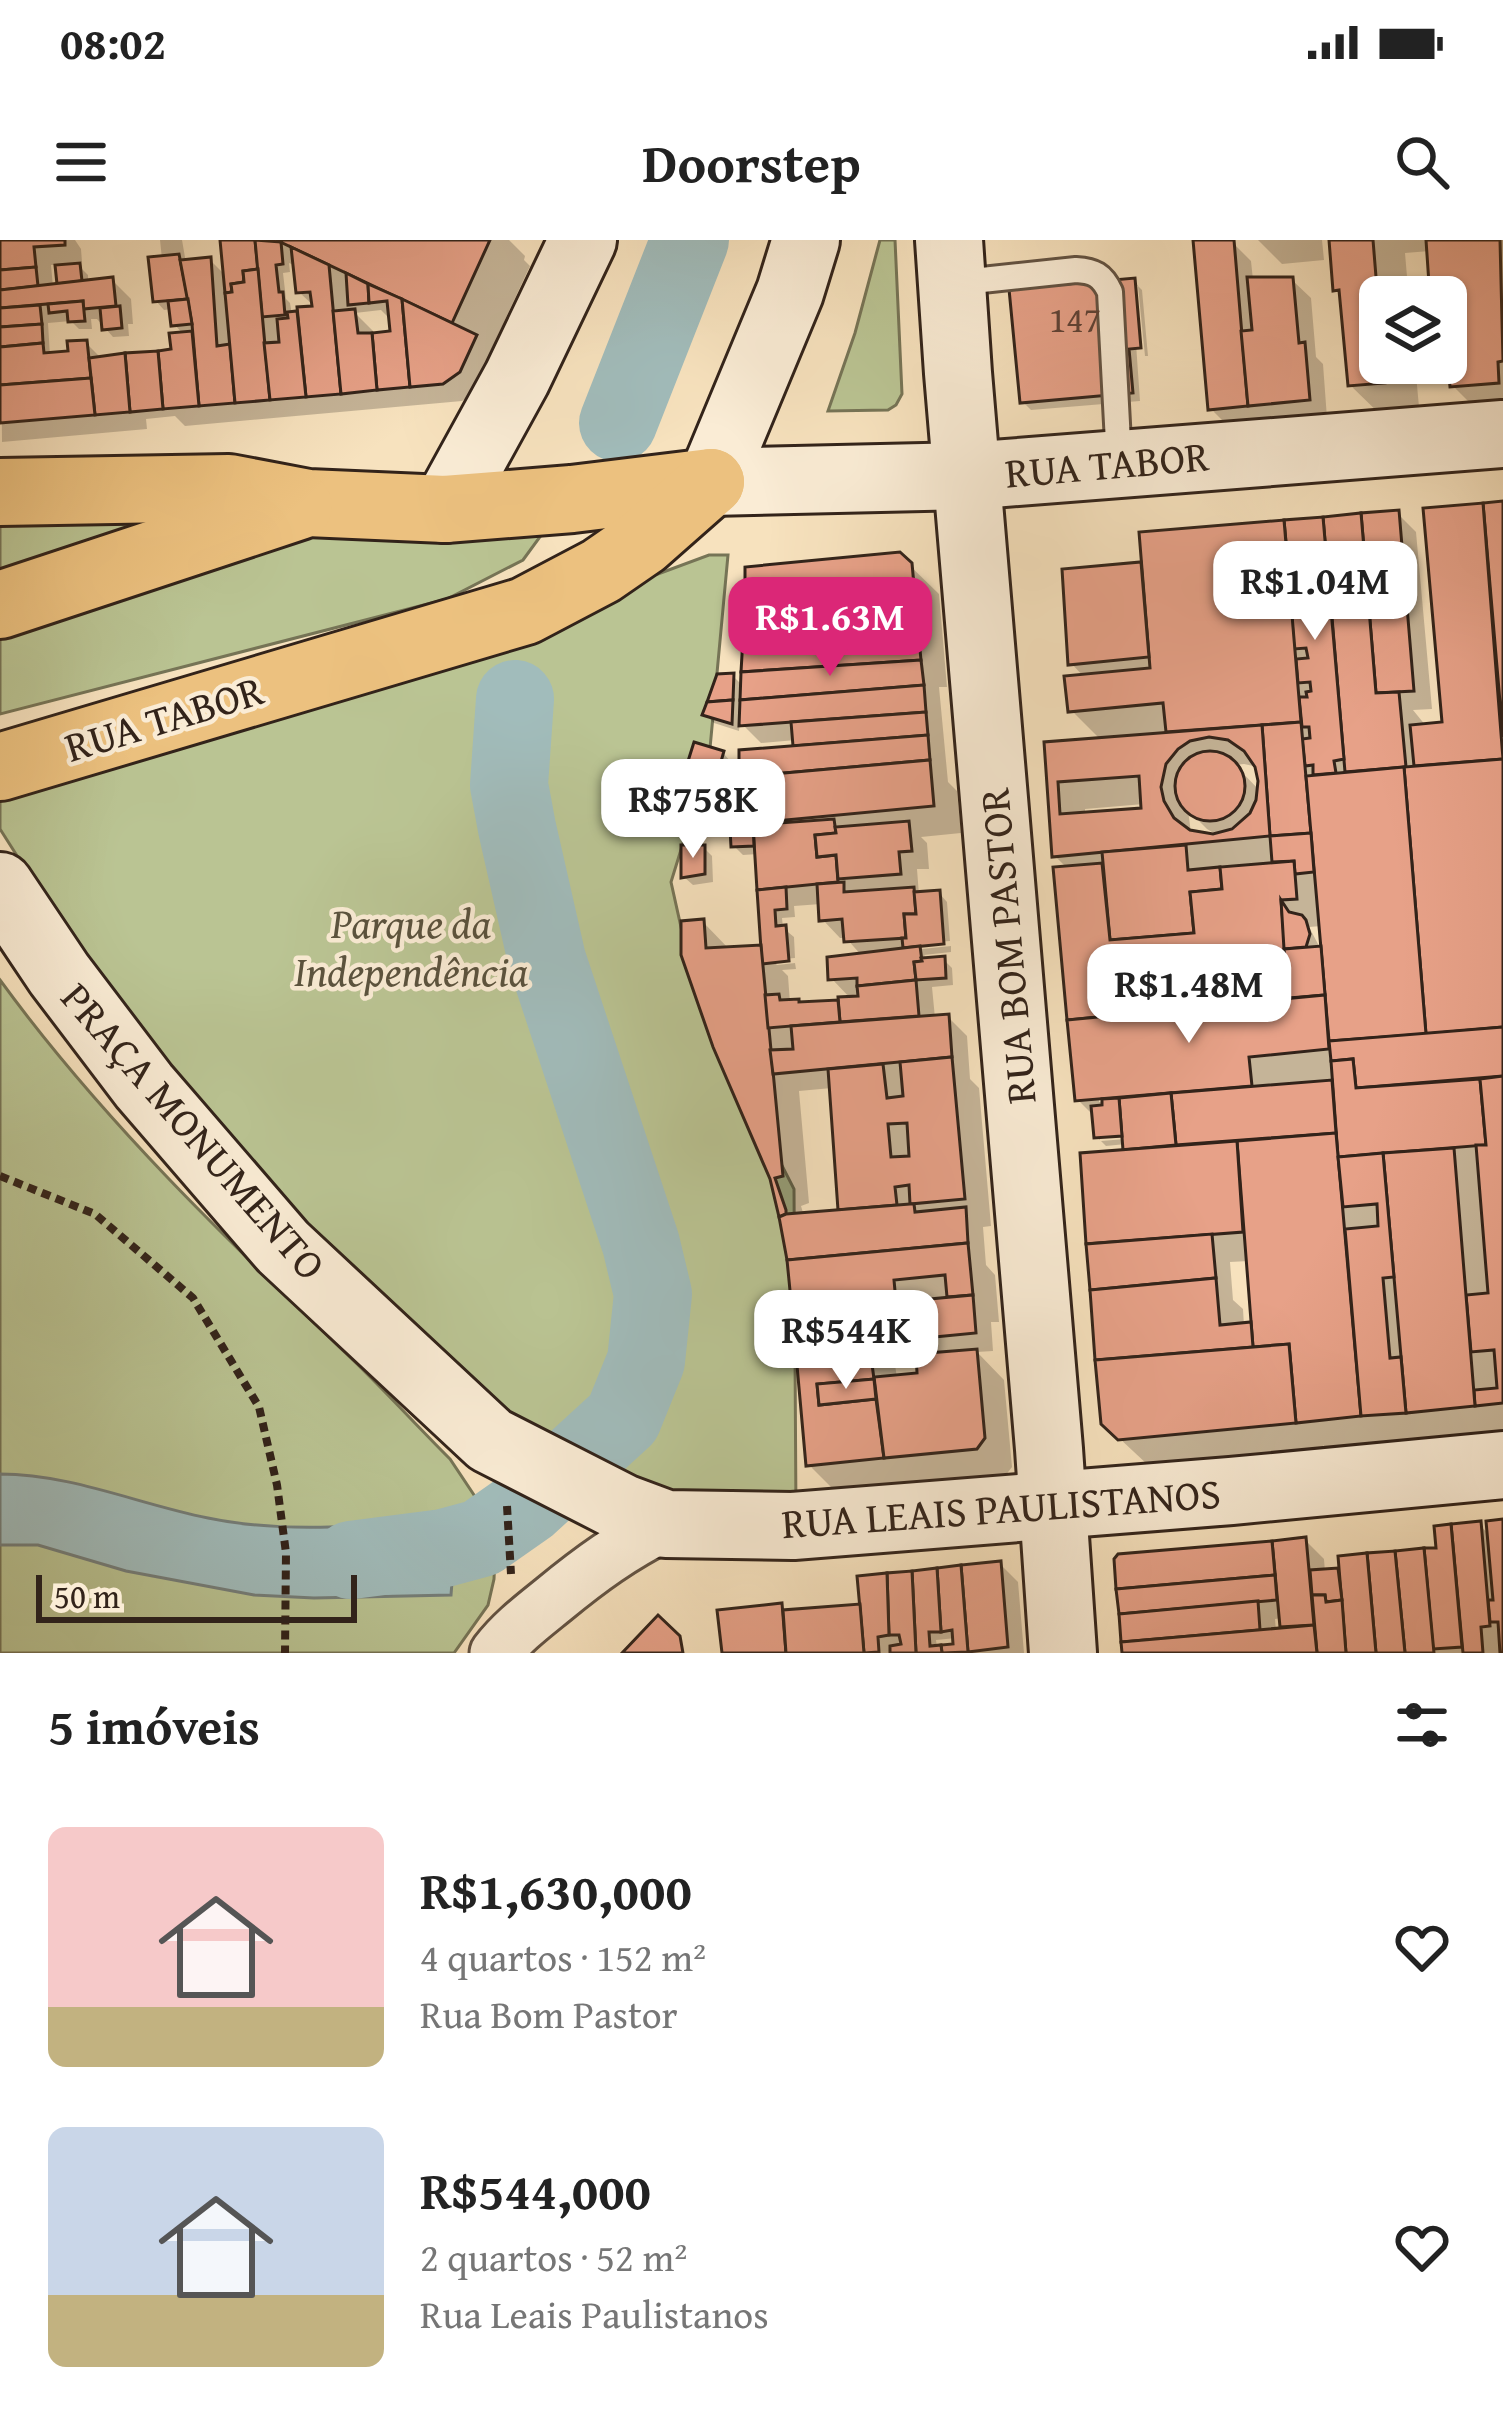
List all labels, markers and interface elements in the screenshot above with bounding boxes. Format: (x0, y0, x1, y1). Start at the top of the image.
text: 08:02 (60, 10, 166, 75)
text: Doorstep (642, 123, 861, 202)
icon: menu (48, 129, 114, 195)
icon: search (1389, 129, 1455, 195)
map controls (1359, 276, 1467, 384)
button: layers (1359, 276, 1467, 384)
house number: 147 (1049, 292, 1101, 345)
street label: RUA TABOR (1002, 424, 1212, 503)
pin: R$1.04M (1204, 541, 1426, 643)
text: R$1.04M (1240, 551, 1390, 608)
pin: R$1.63M (719, 577, 941, 679)
text: R$1.63M (755, 587, 905, 644)
street label: RUA TABOR (57, 658, 271, 777)
pin: R$758K (595, 759, 791, 861)
text: R$758K (628, 769, 758, 826)
street label: RUA BOM PASTOR (962, 785, 1051, 1107)
park label: Parque da Independência (294, 892, 529, 1001)
pin: R$1.48M (1078, 944, 1300, 1046)
text: R$1.48M (1114, 954, 1264, 1011)
street label: PRAÇA MONUMENTO (48, 968, 341, 1293)
pin: R$544K (748, 1290, 944, 1392)
text: R$544K (781, 1300, 911, 1357)
street label: RUA LEAIS PAULISTANOS (779, 1462, 1222, 1553)
scale bar (36, 1569, 357, 1622)
text: 50 m (54, 1572, 120, 1620)
text: 5 imóveis (48, 1688, 260, 1763)
icon: filters (1389, 1692, 1455, 1758)
text: R$1,630,000 (420, 1853, 692, 1928)
icon: home (144, 1875, 288, 2019)
icon: heart (1389, 1914, 1455, 1980)
text: 4 quartos · 152 m² (420, 1928, 706, 1985)
text: Rua Bom Pastor (420, 1985, 678, 2042)
text: R$544,000 (420, 2153, 651, 2228)
icon: home (144, 2175, 288, 2319)
icon: heart (1389, 2214, 1455, 2280)
text: 2 quartos · 52 m² (420, 2228, 687, 2285)
text: Rua Leais Paulistanos (420, 2285, 769, 2342)

